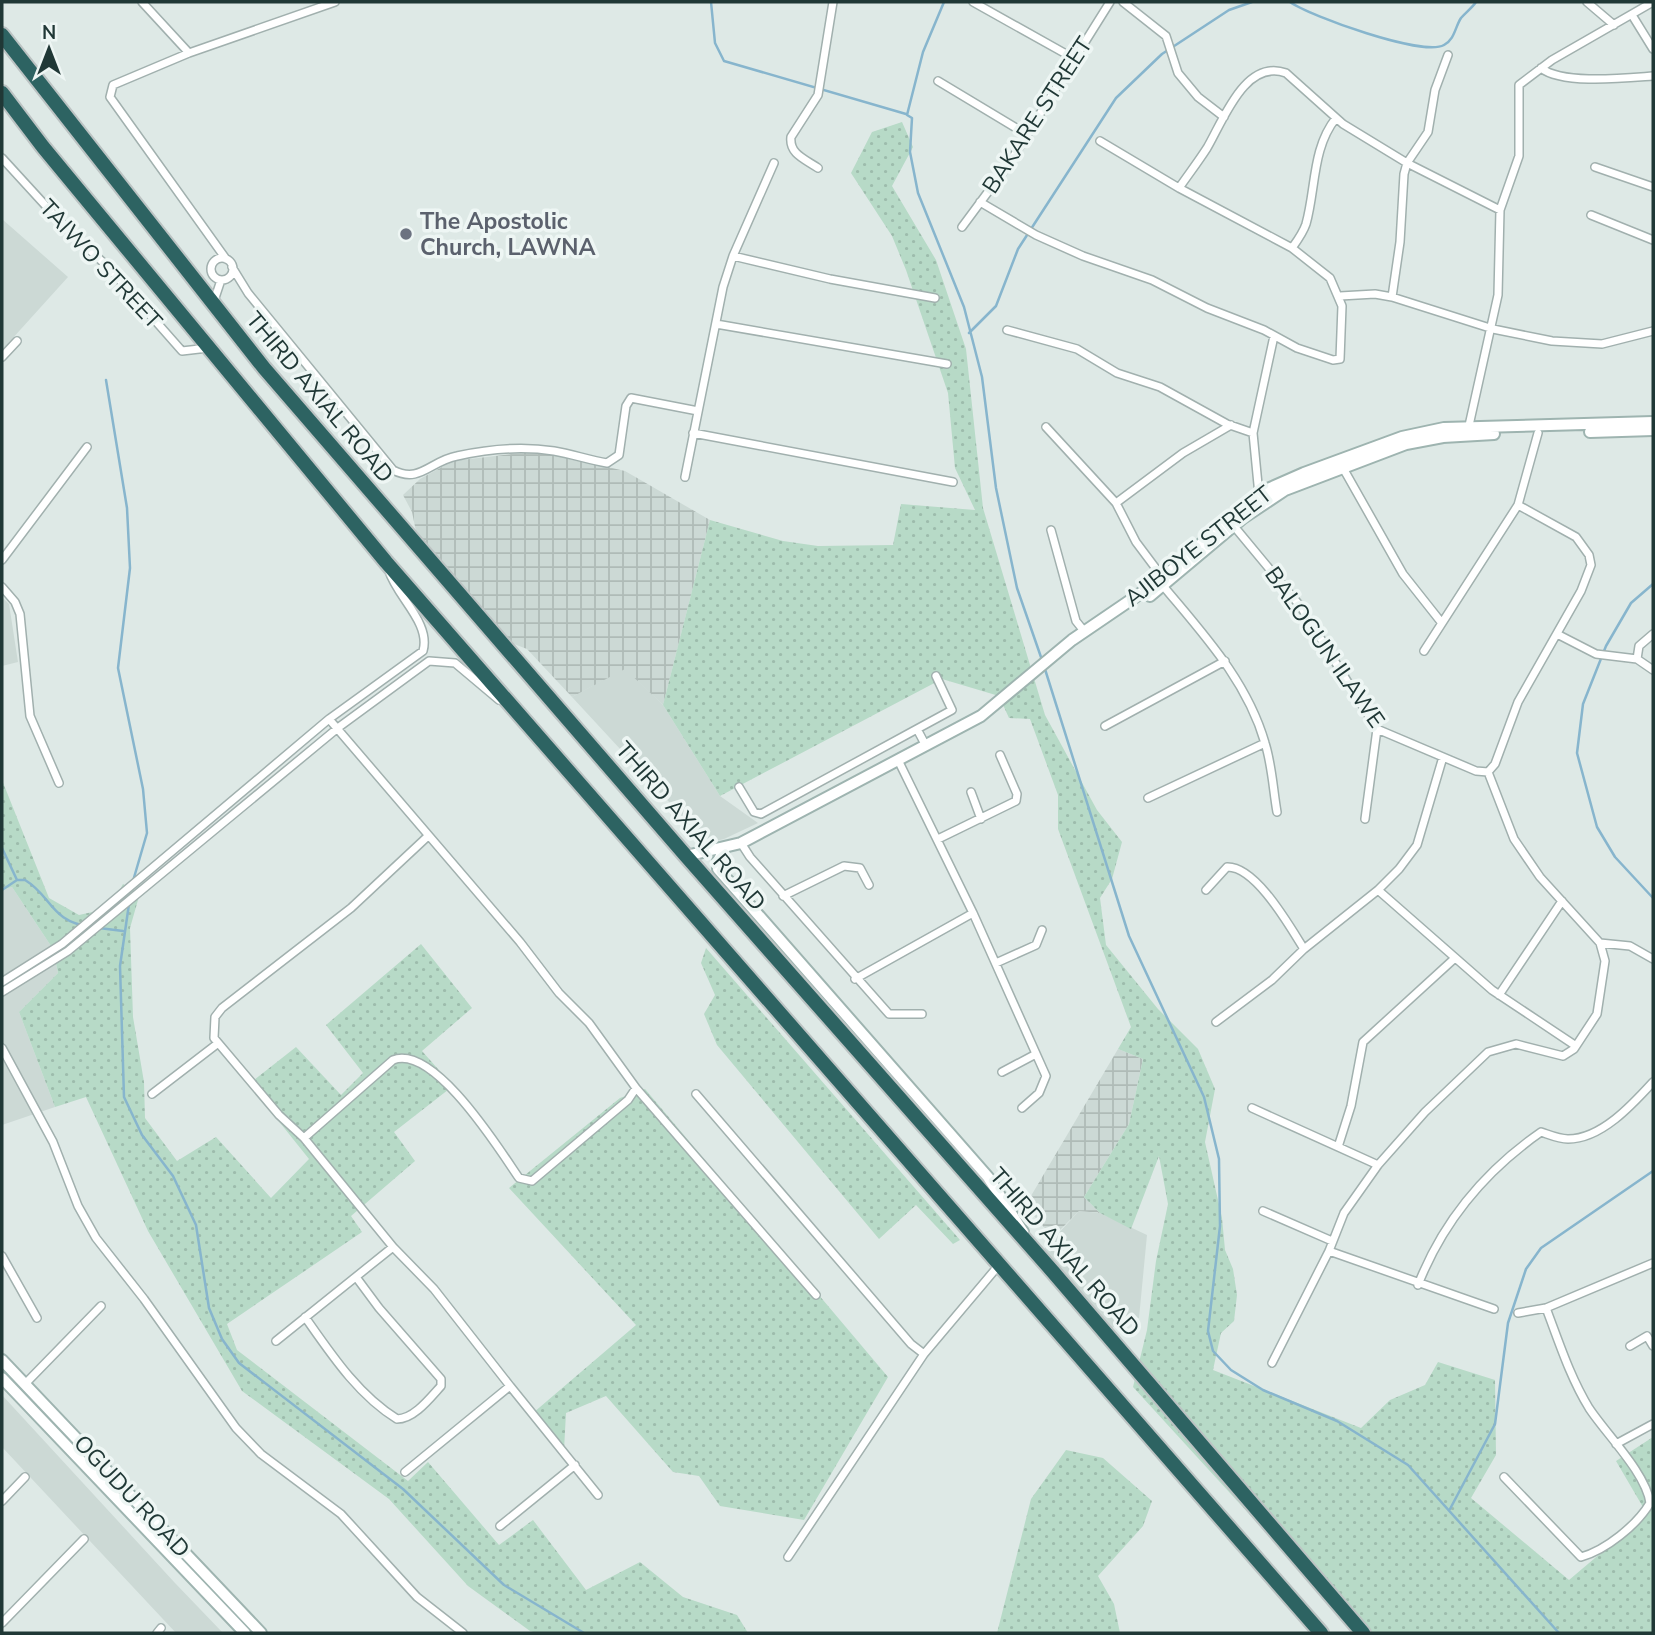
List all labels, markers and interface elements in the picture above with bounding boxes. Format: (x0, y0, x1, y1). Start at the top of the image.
north arrow (14, 14, 84, 84)
text: N (42, 20, 56, 46)
street label: BAKARE STREET (975, 31, 1100, 200)
street label: TAIWO STREET (32, 193, 169, 336)
place label: The Apostolic Church, LAWNA (420, 206, 597, 263)
marker: The Apostolic Church, LAWNA (398, 226, 414, 242)
street label: THIRD AXIAL ROAD (239, 305, 400, 489)
street label: AJIBOYE STREET (1118, 479, 1279, 614)
street label: BALOGUN ILAWE (1257, 561, 1392, 734)
street label: THIRD AXIAL ROAD (609, 735, 773, 917)
street label: THIRD AXIAL ROAD (983, 1161, 1147, 1343)
street label: OGUDU ROAD (67, 1428, 197, 1564)

